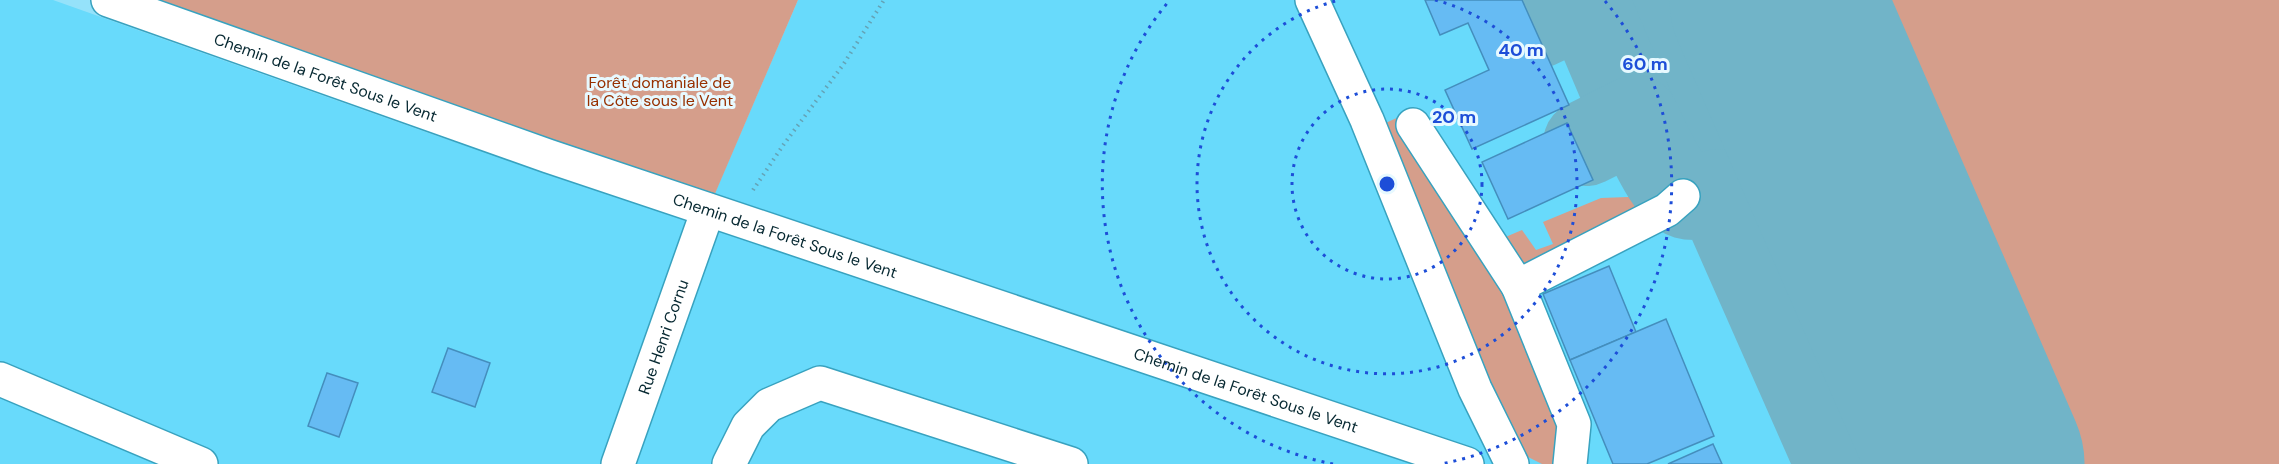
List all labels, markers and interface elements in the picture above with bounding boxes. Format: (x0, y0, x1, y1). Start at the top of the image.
street label: Chemin de la Forêt Sous le Vent (211, 28, 440, 127)
text: 40 m (1498, 38, 1544, 62)
text: 60 m (1622, 52, 1668, 76)
park label: Forêt domaniale de la Côte sous le Vent (587, 72, 733, 111)
text: 20 m (1432, 105, 1476, 129)
centre of rings (1377, 174, 1397, 194)
street label: Chemin de la Forêt Sous le Vent (670, 189, 900, 283)
street label: Rue Henri Cornu (634, 277, 694, 397)
street label: Chemin de la Forêt Sous le Vent (1131, 343, 1361, 438)

